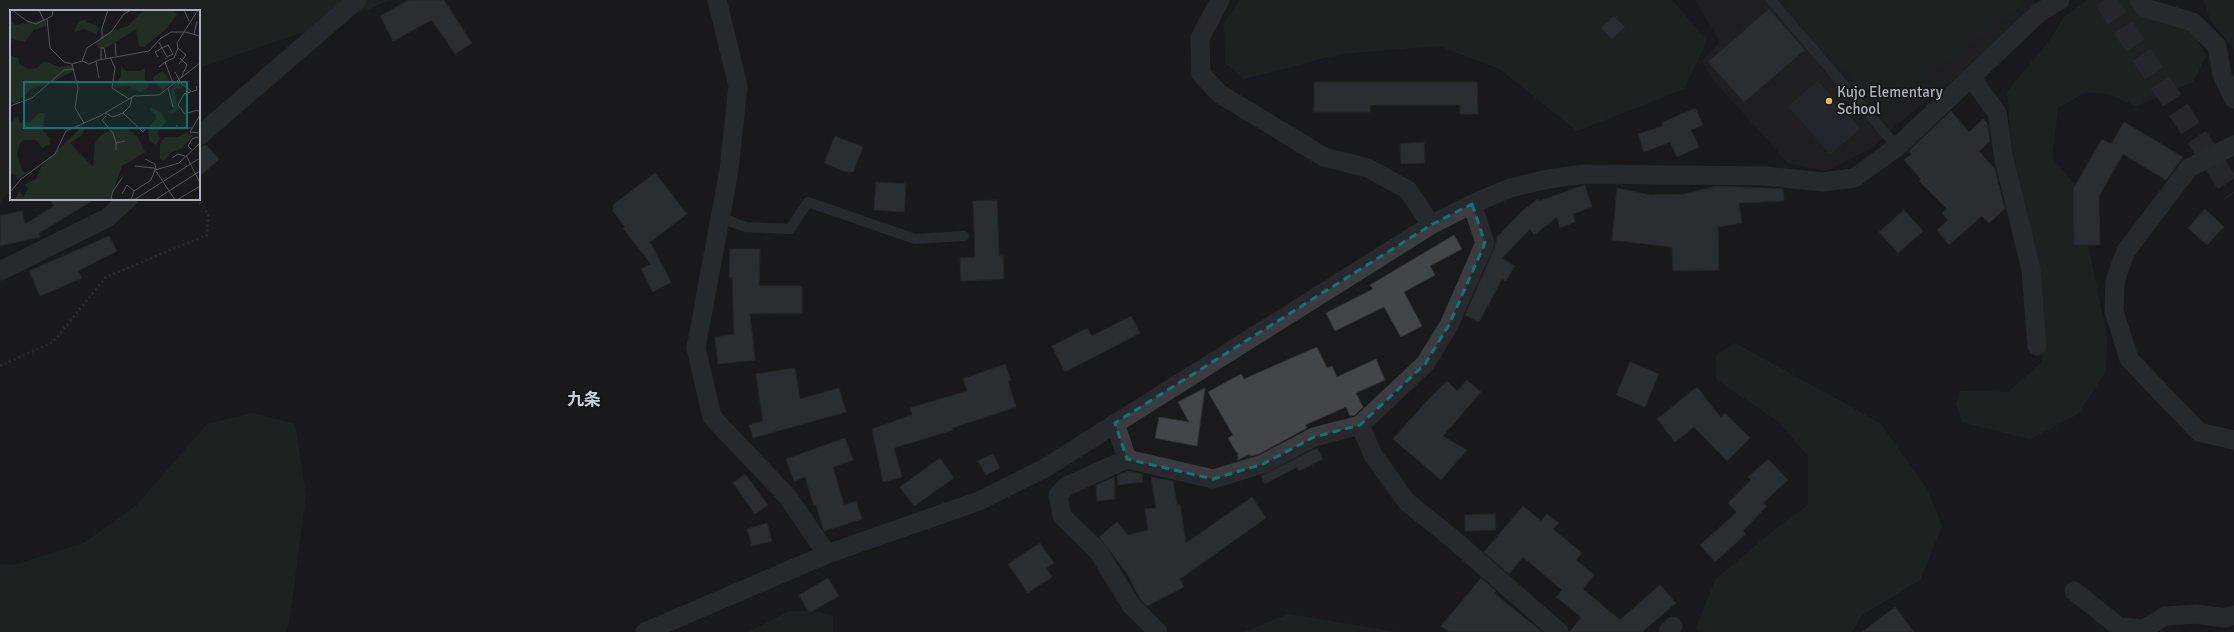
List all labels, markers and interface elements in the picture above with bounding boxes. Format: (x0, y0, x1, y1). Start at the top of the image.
inset map (10, 10, 200, 200)
place label: Kujo Elementary School (1837, 83, 1943, 118)
marker: Kujo Elementary School (1824, 96, 1834, 106)
district label: 九条 (567, 389, 601, 410)

